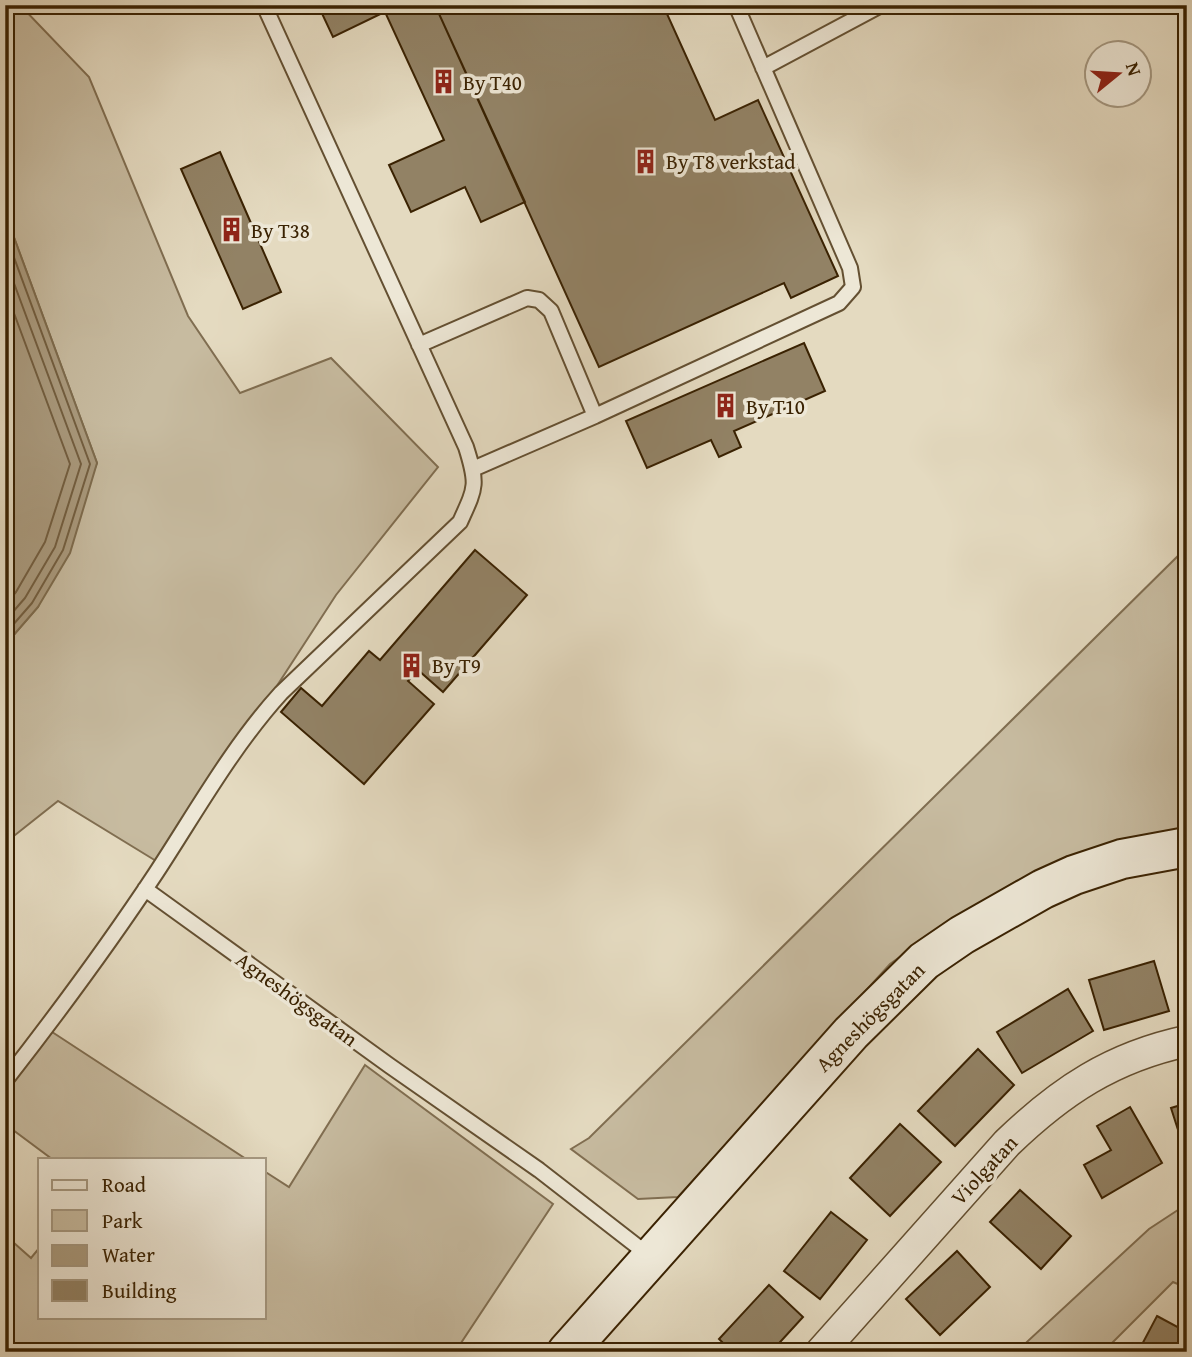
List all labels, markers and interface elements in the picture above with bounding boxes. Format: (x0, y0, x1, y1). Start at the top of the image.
north arrow (1084, 38, 1154, 108)
text: N (1119, 58, 1150, 79)
place label: By T40 (463, 67, 522, 98)
building icon: By T40 (429, 68, 457, 96)
place label: By T8 verkstad (666, 146, 796, 177)
building icon: By T8 verkstad (632, 147, 660, 175)
place label: By T38 (251, 215, 310, 246)
building icon: By T38 (217, 216, 245, 244)
place label: By T10 (746, 391, 805, 422)
building icon: By T10 (712, 392, 740, 420)
place label: By T9 (432, 650, 481, 681)
building icon: By T9 (398, 651, 426, 679)
street label: Agneshögsgatan (230, 944, 365, 1054)
street label: Agneshögsgatan (808, 955, 932, 1079)
street label: Violgatan (943, 1128, 1025, 1212)
legend (38, 1158, 266, 1318)
text: Road (102, 1169, 147, 1200)
text: Park (102, 1205, 143, 1236)
text: Water (102, 1239, 155, 1270)
text: Building (102, 1275, 177, 1306)

